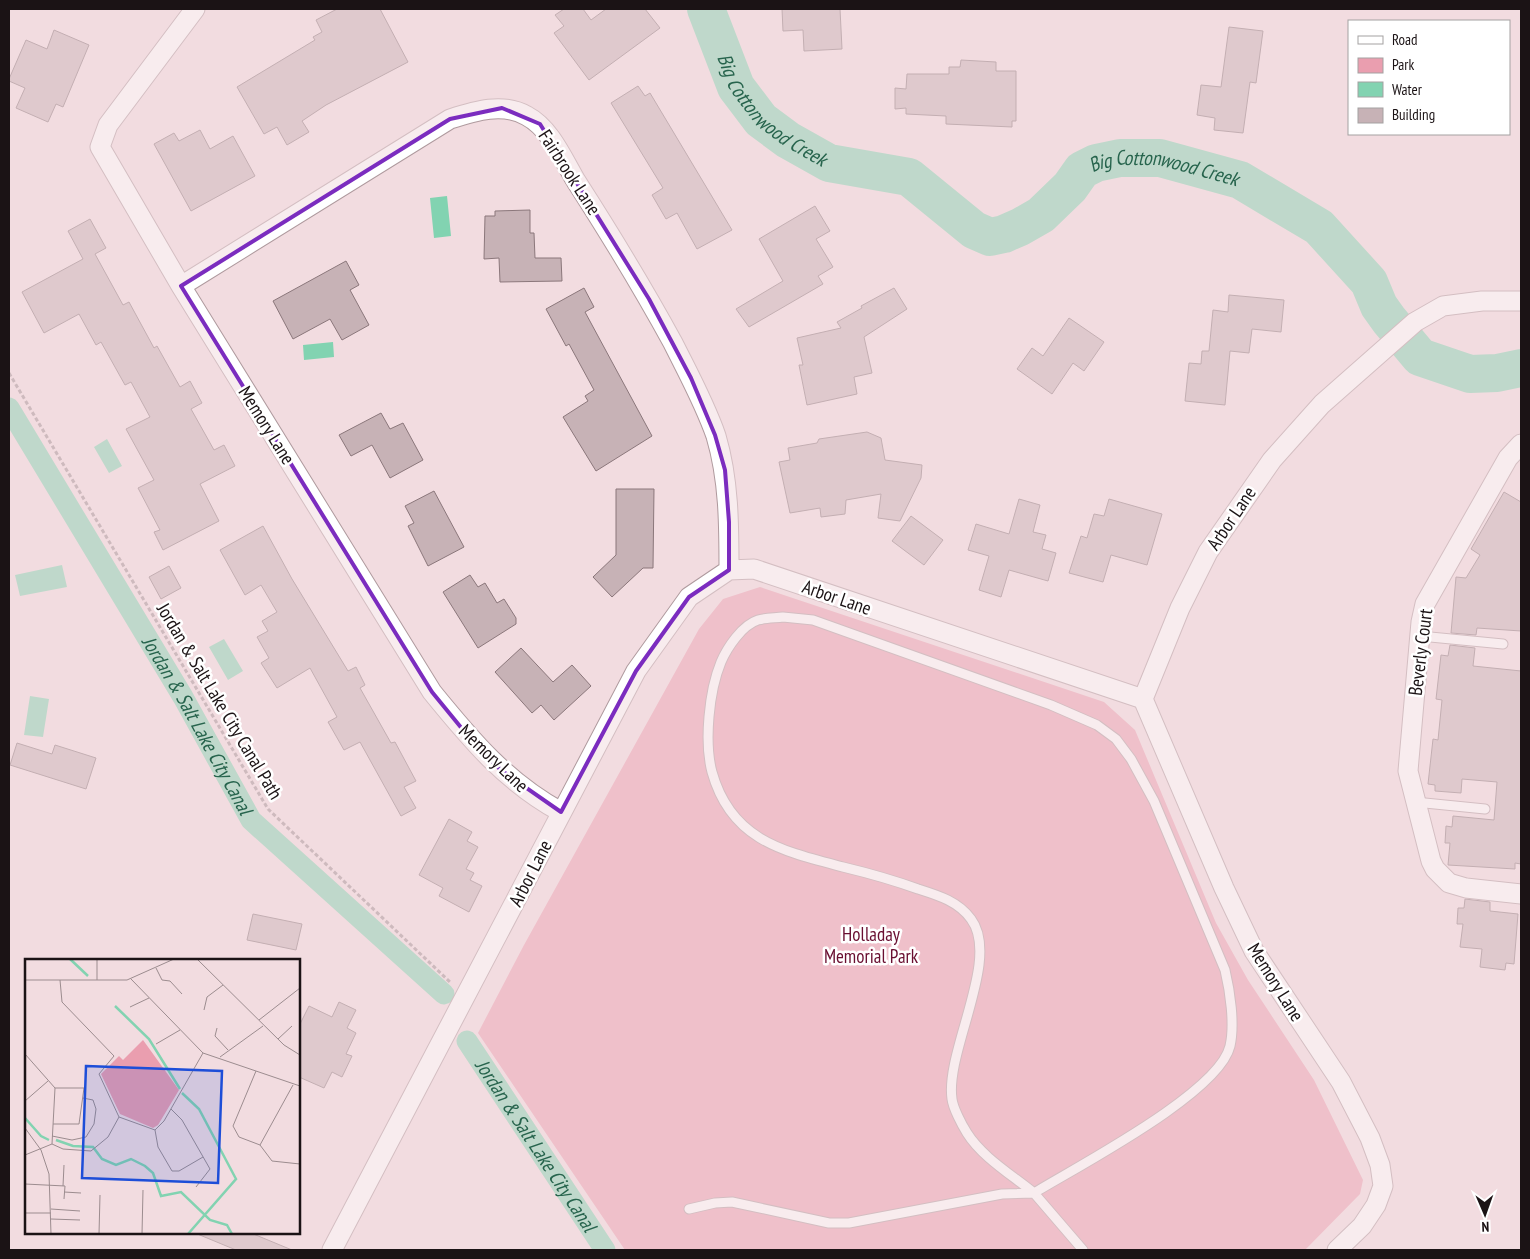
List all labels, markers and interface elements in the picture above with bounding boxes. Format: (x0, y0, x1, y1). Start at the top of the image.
legend (1348, 20, 1510, 135)
text: Road (1392, 30, 1418, 49)
water label: Big Cottonwood Creek (711, 50, 834, 173)
text: Park (1392, 55, 1414, 74)
text: Water (1392, 80, 1423, 99)
text: Building (1392, 105, 1435, 124)
street label: Fairbrook Lane (534, 125, 607, 219)
water label: Big Cottonwood Creek (1084, 144, 1244, 193)
street label: Memory Lane (234, 381, 301, 469)
street label: Arbor Lane (1201, 482, 1261, 554)
street label: Arbor Lane (799, 574, 875, 620)
street label: Jordan & Salt Lake City Canal Path (152, 599, 288, 803)
street label: Beverly Court (1403, 606, 1437, 697)
water label: Jordan & Salt Lake City Canal (136, 632, 258, 818)
street label: Memory Lane (454, 719, 534, 797)
street label: Arbor Lane (503, 836, 557, 910)
park label: Holladay Memorial Park (824, 922, 919, 968)
street label: Memory Lane (1243, 938, 1310, 1026)
inset map (25, 959, 300, 1234)
water label: Jordan & Salt Lake City Canal (469, 1053, 604, 1239)
north arrow (1460, 1189, 1510, 1239)
text: N (1481, 1218, 1490, 1236)

